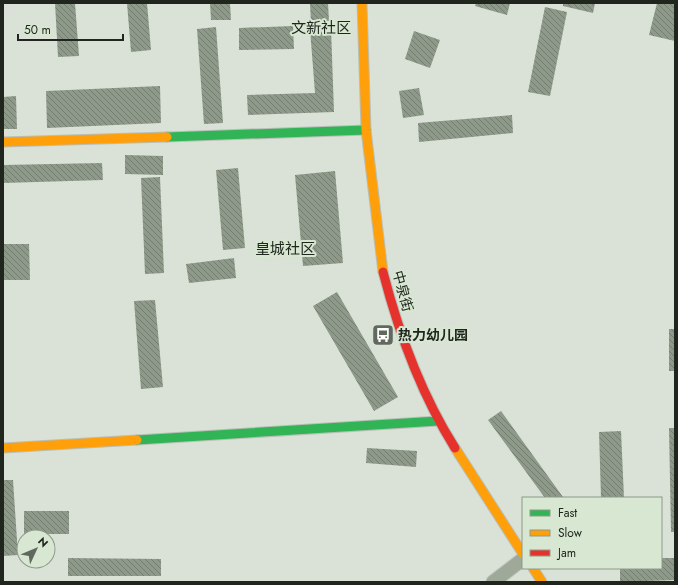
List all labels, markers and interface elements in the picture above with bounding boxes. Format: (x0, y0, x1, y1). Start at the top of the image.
scale bar (18, 16, 123, 42)
district label: 文新社区 (291, 17, 351, 39)
text: 50 m (24, 21, 51, 39)
district label: 皇城社区 (255, 238, 315, 260)
street label: 中泉街 (388, 268, 418, 314)
bus stop icon: 热力幼儿园 (370, 322, 396, 348)
place label: 热力幼儿园 (398, 325, 468, 345)
legend (522, 497, 662, 569)
text: Fast (558, 504, 577, 522)
text: Slow (558, 524, 583, 542)
north arrow (16, 529, 56, 569)
text: N (34, 533, 52, 551)
text: Jam (556, 544, 576, 562)

